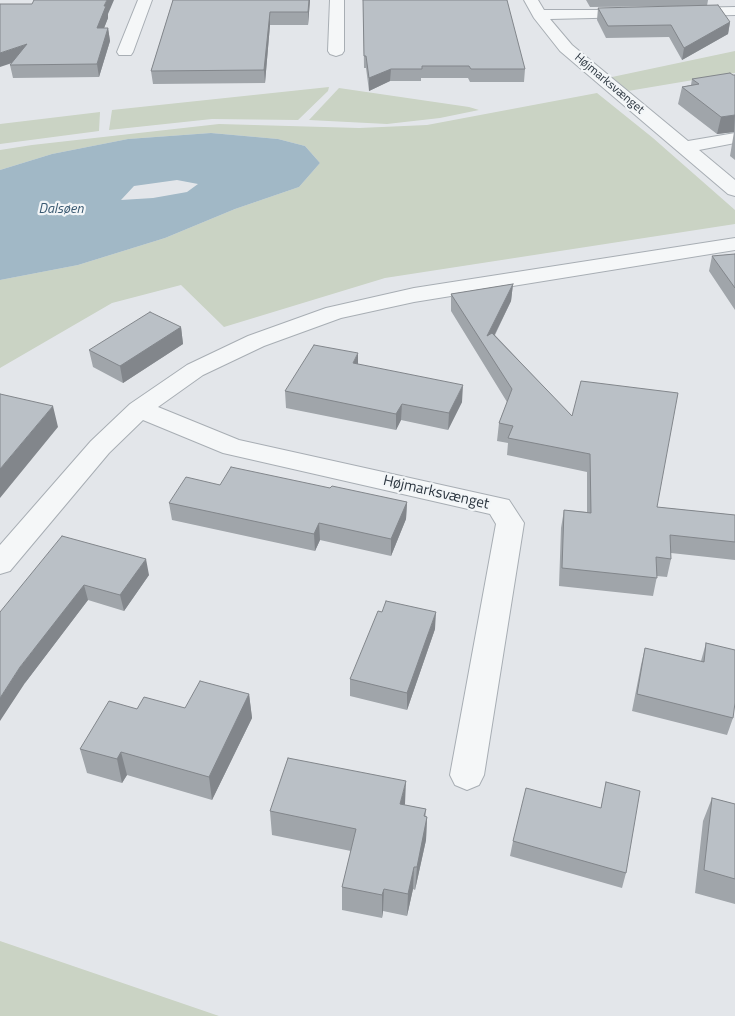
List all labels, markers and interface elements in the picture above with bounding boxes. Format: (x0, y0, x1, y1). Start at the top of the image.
street label: Højmarksvænget (571, 51, 647, 117)
water label: Dalsøen (39, 202, 83, 218)
street label: Højmarksvænget (381, 472, 491, 514)

